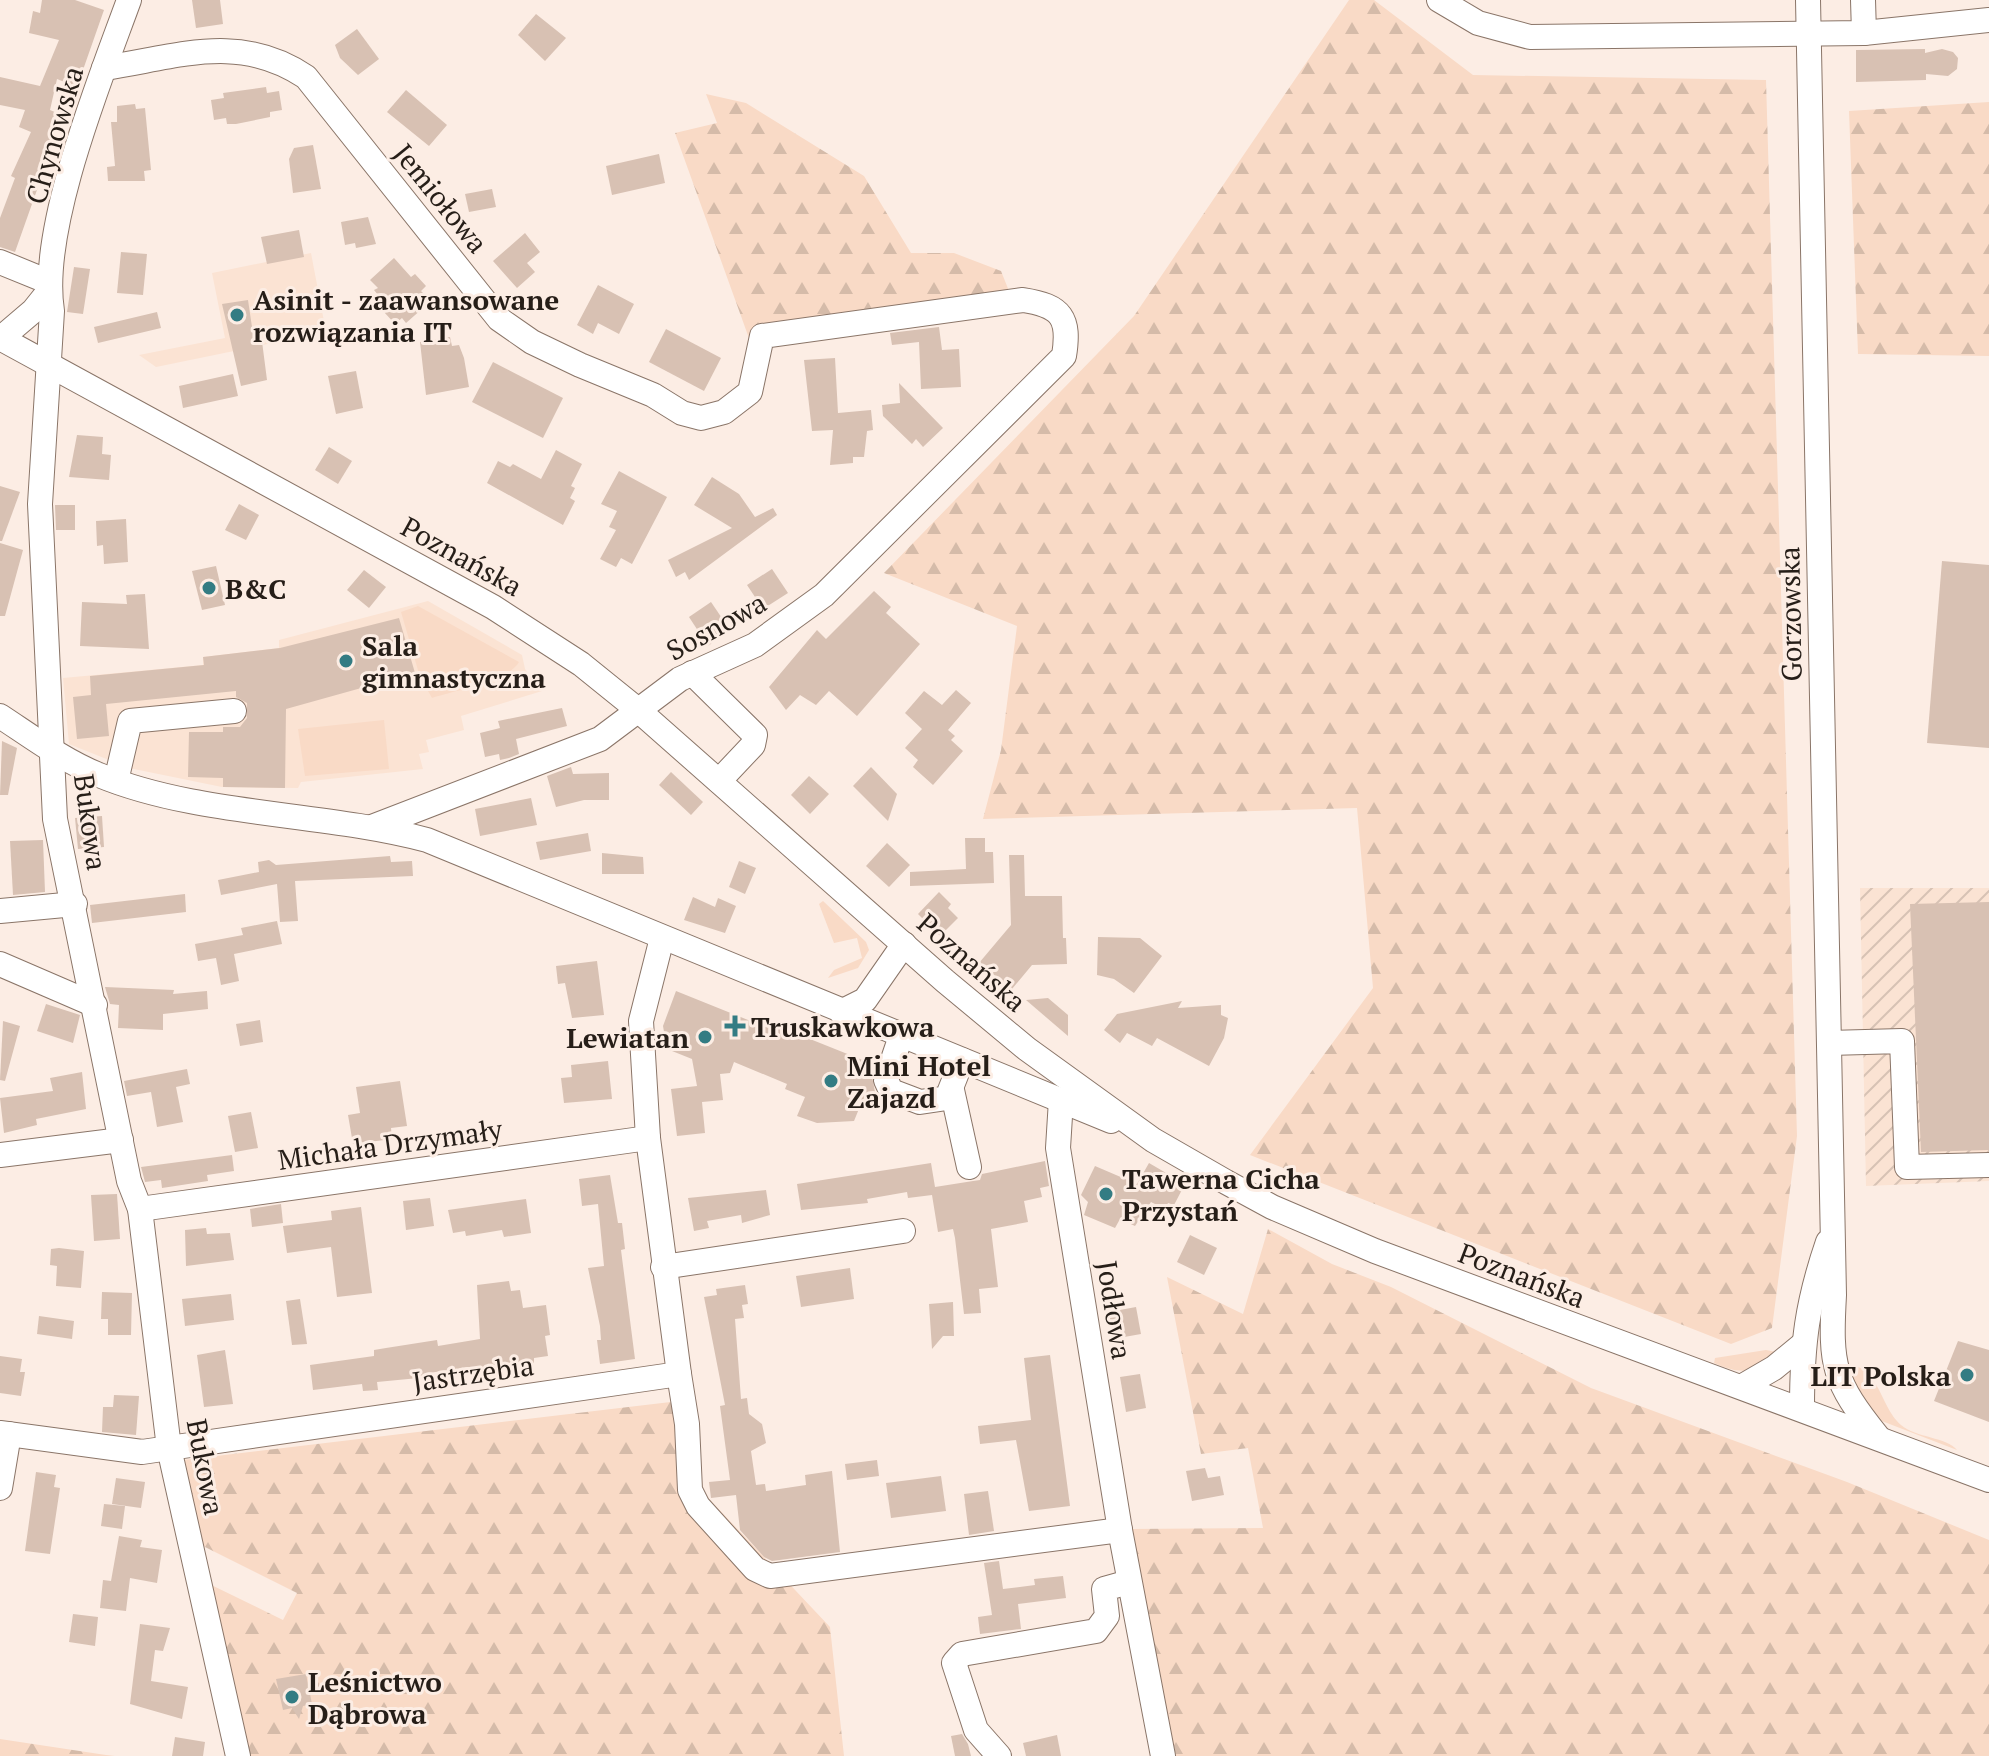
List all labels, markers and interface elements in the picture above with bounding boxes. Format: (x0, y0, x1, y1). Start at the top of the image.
street label: Chynowska (17, 62, 91, 208)
street label: Jemiołowa (386, 136, 496, 260)
place label: Asinit - zaawansowane rozwiązania IT (253, 281, 559, 350)
marker: Asinit - zaawansowane rozwiązania IT (228, 306, 246, 324)
street label: Poznańska (395, 508, 529, 604)
street label: Gorzowska (1770, 546, 1810, 682)
place label: B&C (225, 570, 287, 607)
marker: B&C (200, 579, 218, 597)
street label: Sosnowa (659, 583, 773, 669)
place label: Sala gimnastyczna (362, 627, 546, 696)
marker: Sala gimnastyczna (337, 652, 355, 670)
street label: Bukowa (66, 771, 116, 873)
street label: Poznańska (910, 904, 1034, 1020)
place label: Truskawkowa (751, 1008, 935, 1045)
marker: Truskawkowa (726, 1017, 744, 1035)
place label: Lewiatan (566, 1019, 689, 1056)
marker: Lewiatan (696, 1028, 714, 1046)
place label: Mini Hotel Zajazd (847, 1047, 991, 1116)
marker: Mini Hotel Zajazd (822, 1072, 840, 1090)
street label: Michała Drzymały (276, 1110, 505, 1178)
place label: Tawerna Cicha Przystań (1122, 1160, 1320, 1229)
marker: Tawerna Cicha Przystań (1097, 1185, 1115, 1203)
street label: Poznańska (1453, 1234, 1591, 1316)
street label: Jodłowa (1089, 1258, 1141, 1362)
street label: Jastrzębia (410, 1346, 536, 1400)
place label: LIT Polska (1810, 1357, 1951, 1394)
marker: LIT Polska (1958, 1366, 1976, 1384)
street label: Bukowa (179, 1416, 233, 1518)
place label: Leśnictwo Dąbrowa (308, 1663, 442, 1732)
marker: Leśnictwo Dąbrowa (283, 1688, 301, 1706)

